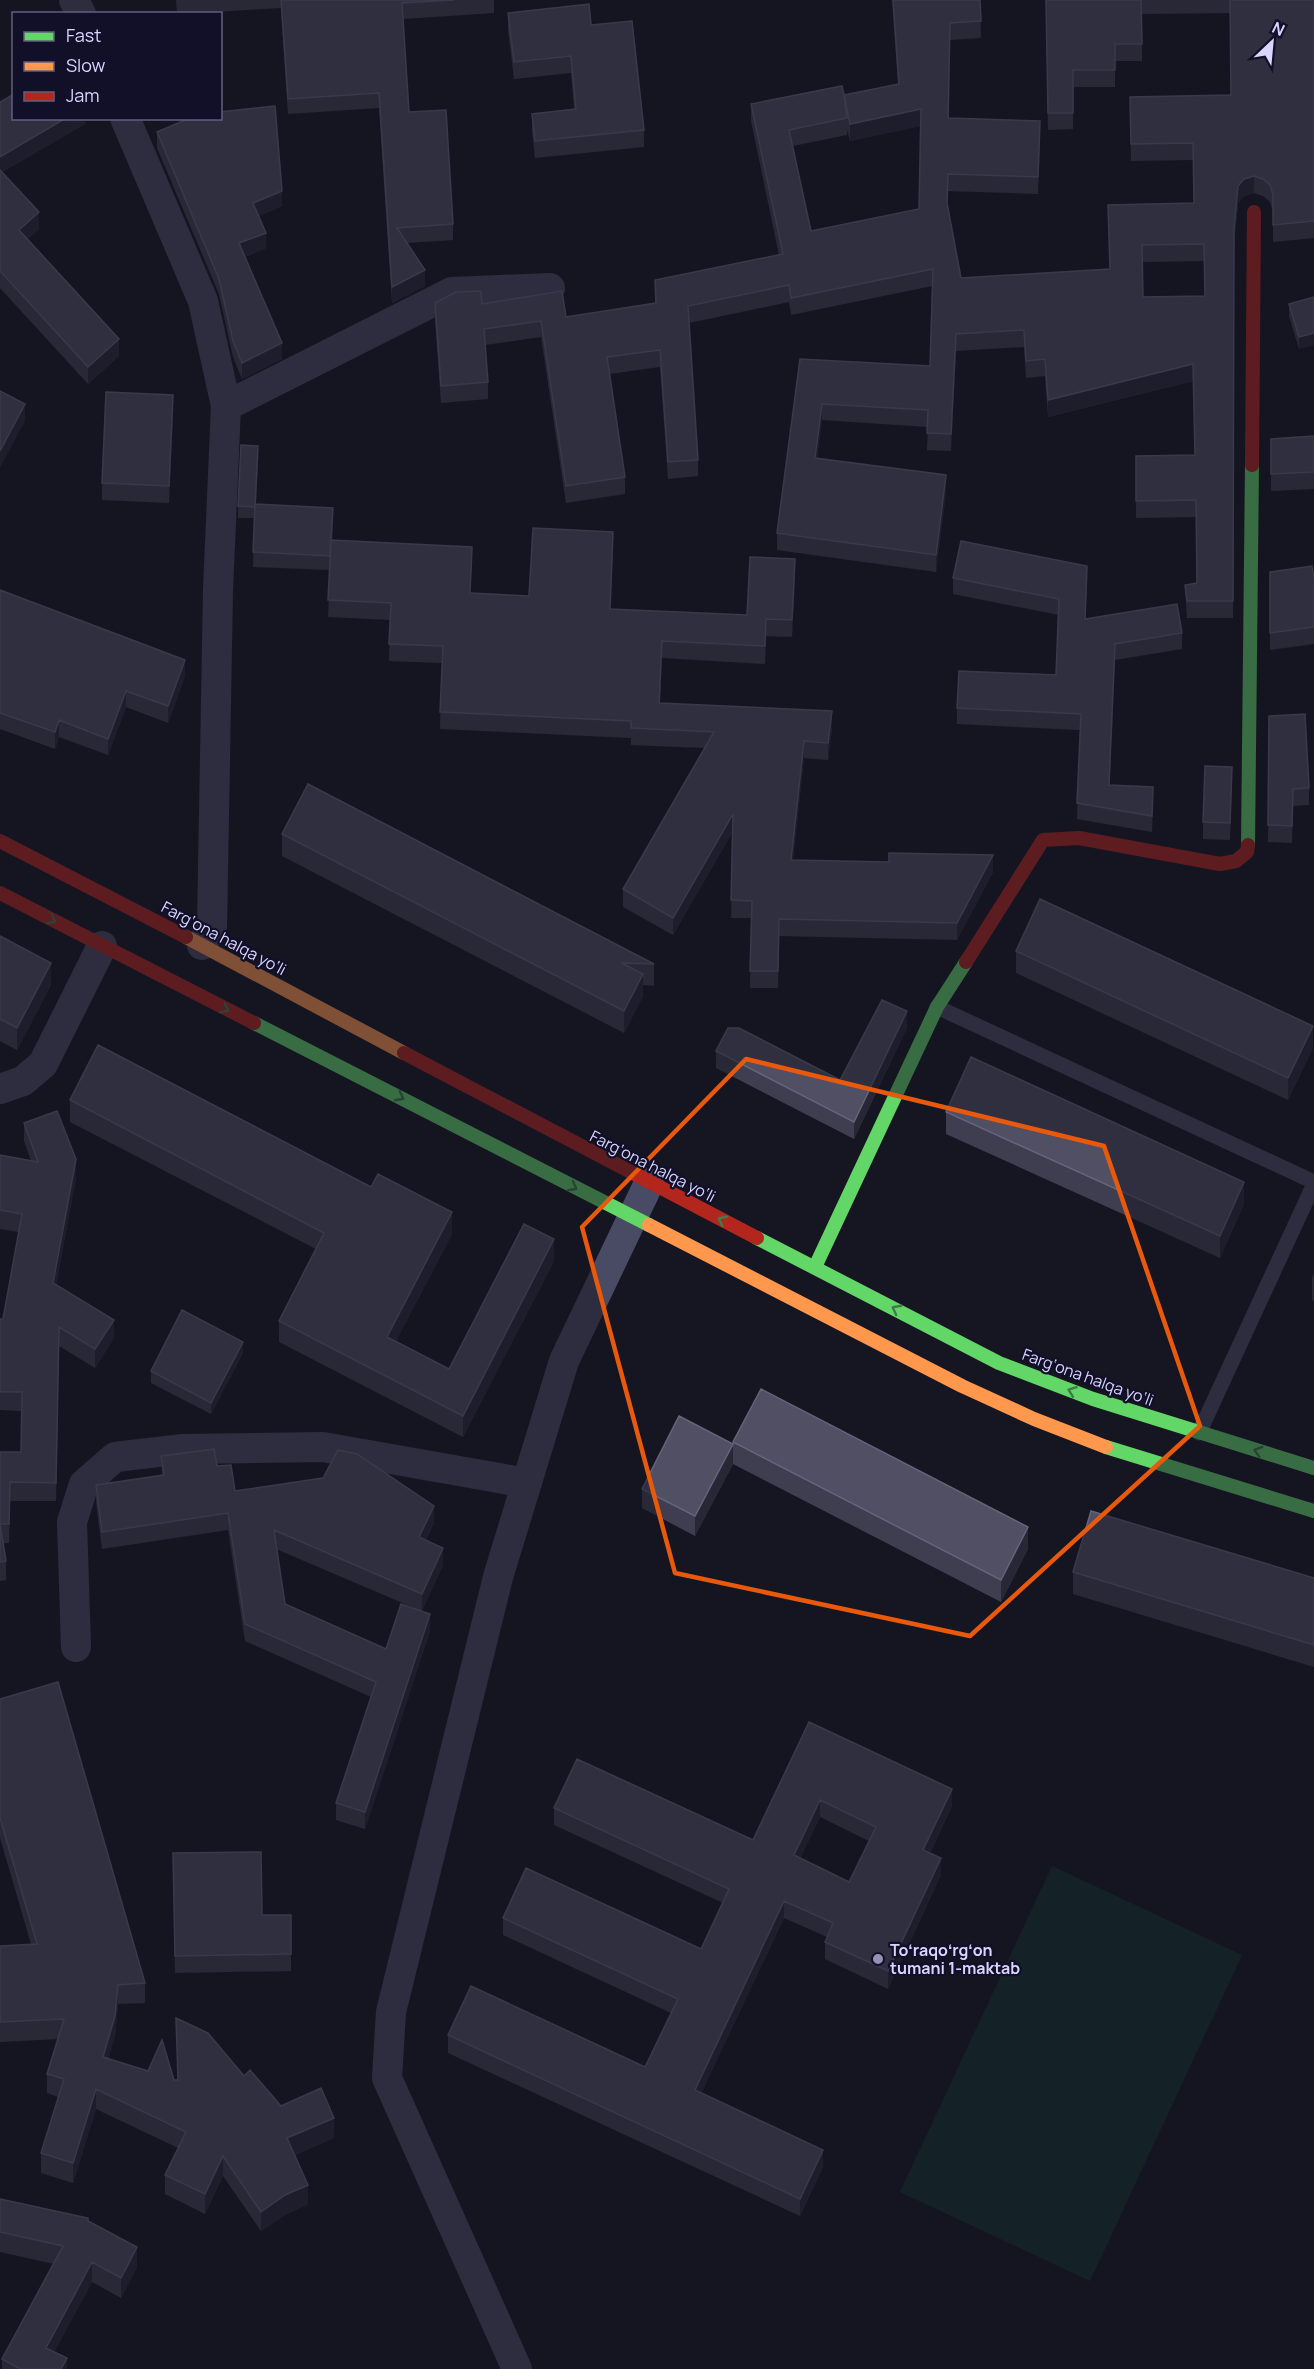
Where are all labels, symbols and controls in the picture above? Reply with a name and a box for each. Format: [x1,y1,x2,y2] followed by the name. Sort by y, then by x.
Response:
[12,12,222,120] legend
[1242,12,1302,72] north arrow
[1269,16,1289,41] text: N
[66,23,101,47] text: Fast
[66,53,106,77] text: Slow
[66,83,100,107] text: Jam
[158,896,290,980] street label: Farg‘ona halqa yo‘li
[46,913,56,924] one-way arrow
[219,1002,230,1014] one-way arrow
[393,1089,404,1101] one-way arrow
[586,1125,720,1207] street label: Farg‘ona halqa yo‘li
[566,1180,577,1191] one-way arrow
[718,1216,729,1227] one-way arrow
[892,1305,902,1316] one-way arrow
[1019,1343,1157,1411] street label: Farg‘ona halqa yo‘li
[1068,1386,1079,1398] one-way arrow
[1253,1446,1264,1458] one-way arrow
[890,1939,1020,1979] place label: Toʻraqoʻrgʻon tumani 1-maktab
[871,1952,885,1966] marker: Toʻraqoʻrgʻon tumani 1-maktab

